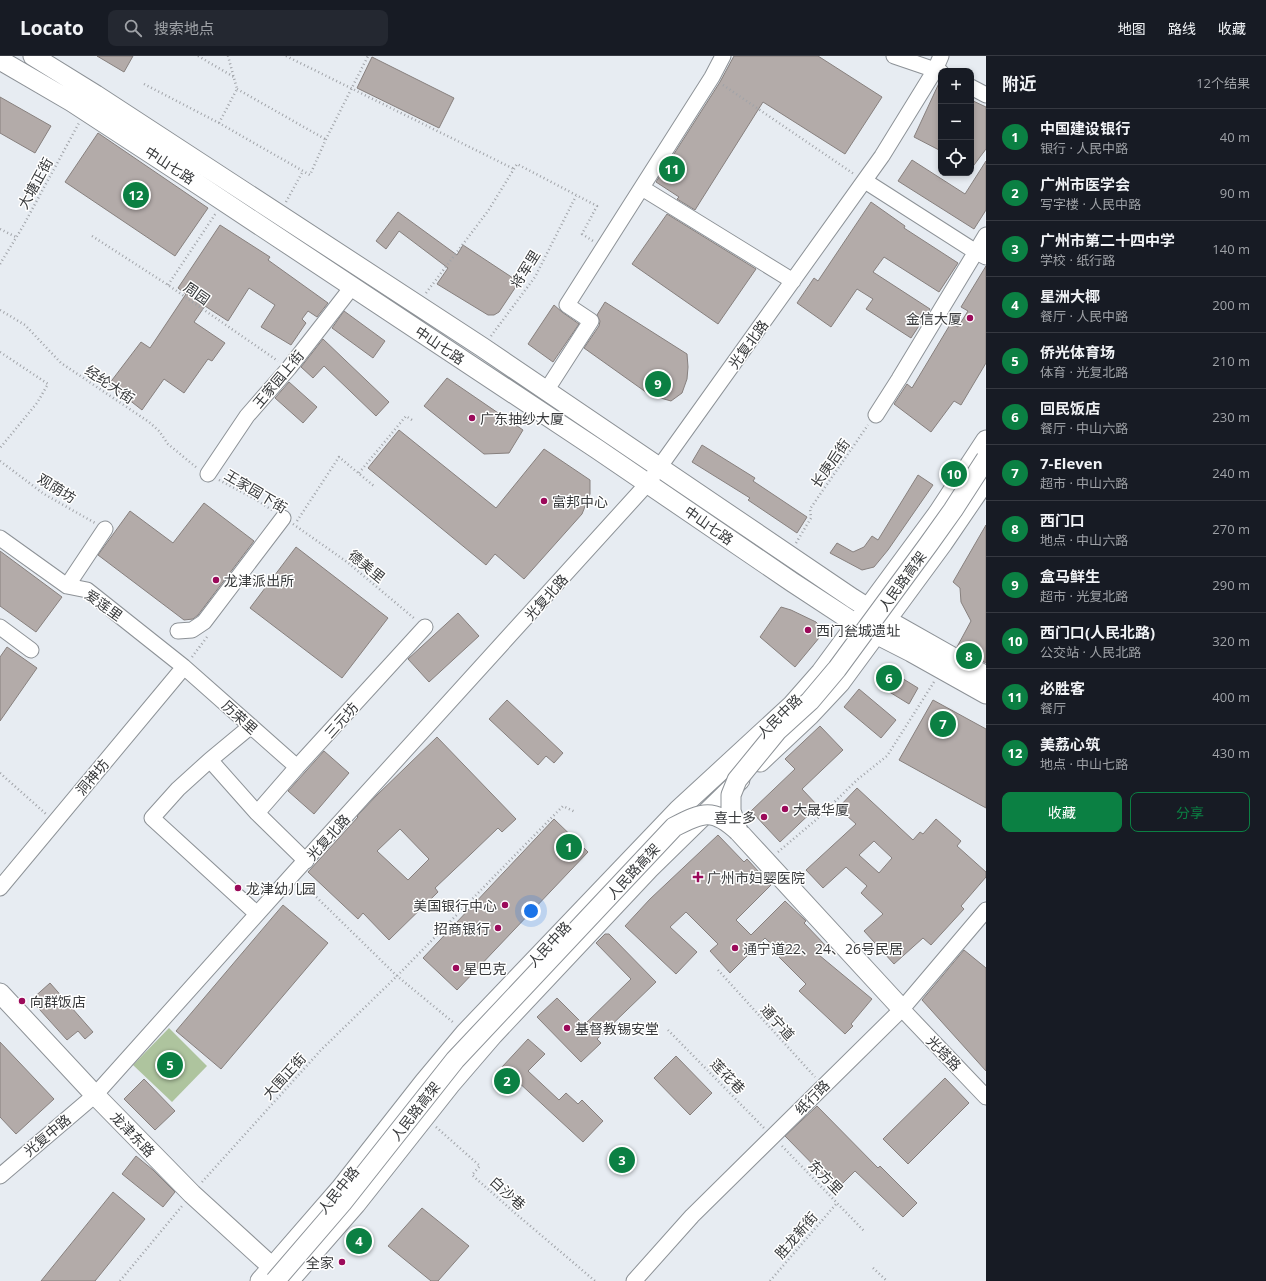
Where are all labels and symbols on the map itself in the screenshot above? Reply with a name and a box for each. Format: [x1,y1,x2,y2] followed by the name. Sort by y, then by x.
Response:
[141,142,199,188] street label: 中山七路
[13,154,57,212] street label: 大塘正街
[659,154,685,184] pin: 11
[123,180,149,210] pin: 12
[506,246,544,292] street label: 将军里
[180,277,214,309] street label: 周园
[906,309,962,328] place label: 金信大厦
[965,313,975,323] marker: 金信大厦
[724,316,772,372] street label: 光复北路
[411,321,469,369] street label: 中山七路
[248,346,308,412] street label: 王家园上街
[81,360,139,408] street label: 经纶大街
[645,369,671,399] pin: 9
[480,409,564,428] place label: 广东抽纱大厦
[467,413,477,423] marker: 广东抽纱大厦
[806,435,854,491] street label: 长庚后街
[941,459,967,489] pin: 10
[221,465,291,517] street label: 王家园下街
[34,469,80,507] street label: 观荫坊
[552,492,608,511] place label: 富邦中心
[539,496,549,506] marker: 富邦中心
[681,501,737,549] street label: 中山七路
[345,545,389,587] street label: 德美里
[874,547,930,615] street label: 人民路高架
[520,570,572,624] street label: 光复北路
[224,571,294,590] place label: 龙津派出所
[211,575,221,585] marker: 龙津派出所
[81,585,127,625] street label: 爱莲里
[816,621,900,640] place label: 西门瓮城遗址
[803,625,813,635] marker: 西门瓮城遗址
[956,641,982,671] pin: 8
[876,663,902,693] pin: 6
[752,690,806,742] street label: 人民中路
[218,696,262,738] street label: 历荣里
[320,698,362,742] street label: 三元坊
[930,709,956,739] pin: 7
[71,755,113,799] street label: 洞神坊
[793,800,849,819] place label: 大晟华厦
[780,804,790,814] marker: 大晟华厦
[714,808,756,827] place label: 喜士多
[302,810,354,864] street label: 光复北路
[759,812,769,822] marker: 喜士多
[556,832,582,862] pin: 1
[602,839,664,903] street label: 人民路高架
[707,868,805,887] place label: 广州市妇婴医院
[692,871,704,883] marker: 广州市妇婴医院
[246,879,316,898] place label: 龙津幼儿园
[233,883,243,893] marker: 龙津幼儿园
[413,896,497,915] place label: 美国银行中心
[500,900,510,910] marker: 美国银行中心
[521,901,541,921] your location
[523,917,575,971] street label: 人民中路
[434,919,490,938] place label: 招商银行
[493,923,503,933] marker: 招商银行
[743,939,903,958] place label: 通宁道22、24、26号民居
[730,943,740,953] marker: 通宁道22、24、26号民居
[464,959,506,978] place label: 星巴克
[451,963,461,973] marker: 星巴克
[30,992,86,1011] place label: 向群饭店
[17,996,27,1006] marker: 向群饭店
[757,1000,799,1044] street label: 通宁道
[575,1019,659,1038] place label: 基督教锡安堂
[562,1023,572,1033] marker: 基督教锡安堂
[923,1031,965,1075] street label: 光塔路
[258,1049,310,1103] street label: 大围正街
[157,1050,183,1080] pin: 5
[707,1054,749,1098] street label: 莲花巷
[494,1066,520,1096] pin: 2
[790,1075,834,1119] street label: 纸行路
[386,1078,444,1144] street label: 人民路高架
[107,1107,159,1161] street label: 龙津东路
[19,1110,75,1160] street label: 光复中路
[609,1145,635,1175] pin: 3
[804,1155,848,1199] street label: 东方里
[313,1162,363,1218] street label: 人民中路
[486,1172,530,1214] street label: 白沙巷
[770,1208,822,1262] street label: 胜龙新街
[346,1226,372,1256] pin: 4
[306,1253,334,1272] place label: 全家
[337,1257,347,1267] marker: 全家

